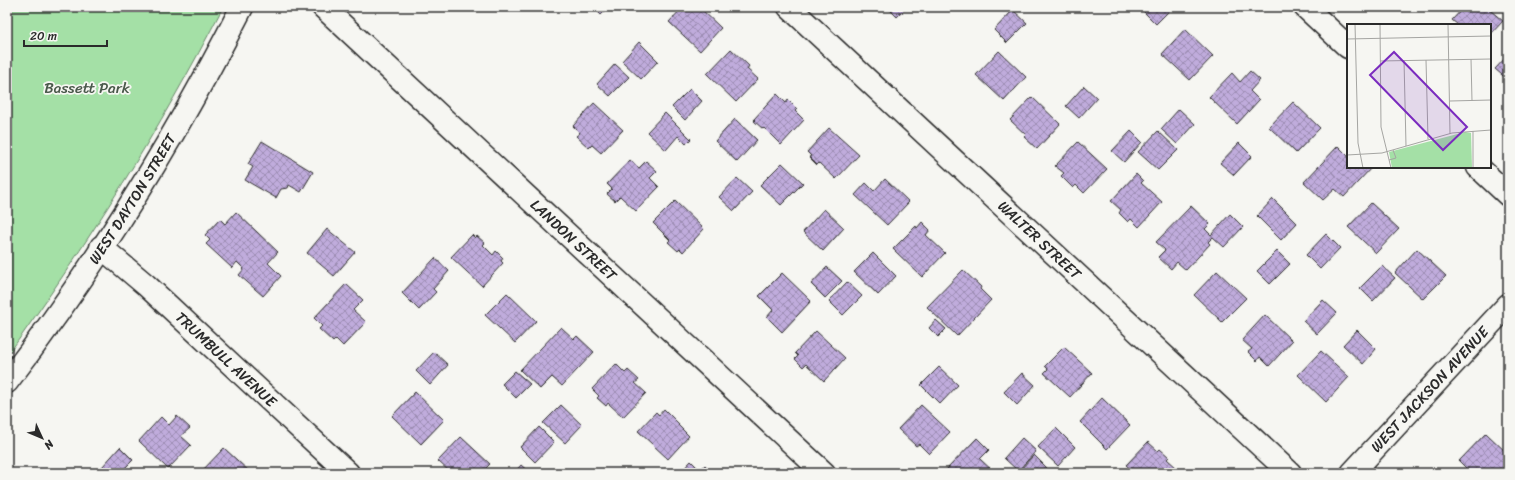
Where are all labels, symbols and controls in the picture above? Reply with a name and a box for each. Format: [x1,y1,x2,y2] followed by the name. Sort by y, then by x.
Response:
[24,22,107,48] scale bar
[1347,24,1491,168] inset map
[30,25,57,47] text: 20 m
[44,75,131,101] park label: Bassett Park
[82,128,184,270] street label: WEST DAYTON STREET
[524,193,624,288] street label: LANDON STREET
[992,194,1088,286] street label: WALTER STREET
[169,305,284,415] street label: TRUMBULL AVENUE
[1364,319,1496,459] street label: WEST JACKSON AVENUE
[22,418,62,458] north arrow
[39,435,59,454] text: N

